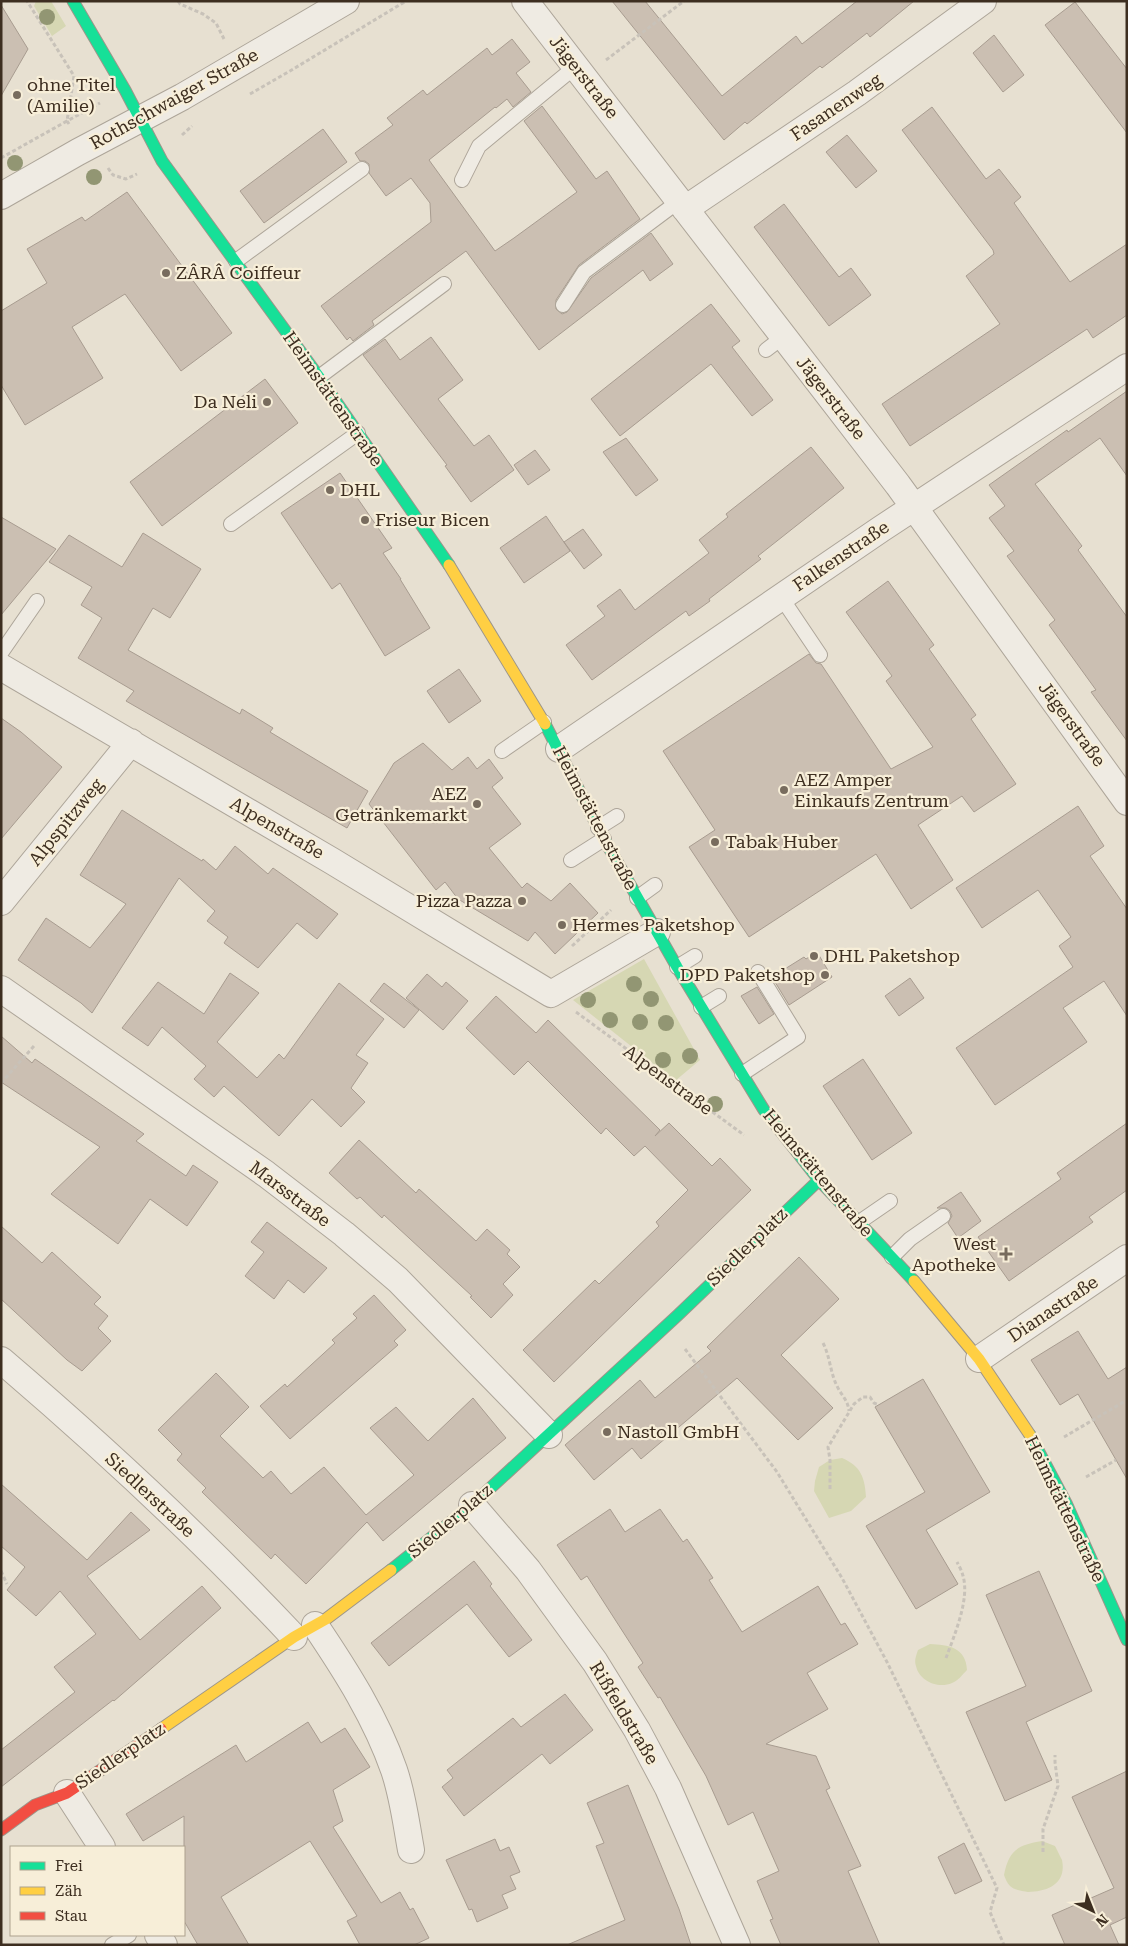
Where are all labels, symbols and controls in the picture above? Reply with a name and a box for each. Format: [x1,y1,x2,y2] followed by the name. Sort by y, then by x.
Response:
[545,31,623,123] street label: Jägerstraße
[86,43,262,154] street label: Rothschwaiger Straße
[786,68,886,145] street label: Fasanenweg
[27,74,116,116] place label: ohne Titel (Amilie)
[11,89,23,101] marker: ohne Titel (Amilie)
[176,262,301,283] place label: ZÂRÂ Coiffeur
[160,267,172,279] marker: ZÂRÂ Coiffeur
[279,327,388,470] street label: Heimstättenstraße
[792,352,870,444] street label: Jägerstraße
[194,391,257,412] place label: Da Neli
[261,396,273,408] marker: Da Neli
[340,479,380,500] place label: DHL
[324,484,336,496] marker: DHL
[375,509,490,530] place label: Friseur Bicen
[359,514,371,526] marker: Friseur Bicen
[789,516,893,595] street label: Falkenstraße
[1035,677,1110,770] street label: Jägerstraße
[549,742,642,893] street label: Heimstättenstraße
[794,769,949,811] place label: AEZ Amper Einkaufs Zentrum
[24,773,108,870] street label: Alpspitzweg
[335,783,467,825] place label: AEZ Getränkemarkt
[778,784,790,796] marker: AEZ Amper Einkaufs Zentrum
[227,792,328,863] street label: Alpenstraße
[471,798,483,810] marker: AEZ Getränkemarkt
[725,831,838,852] place label: Tabak Huber
[709,836,721,848] marker: Tabak Huber
[416,890,512,911] place label: Pizza Pazza
[516,895,528,907] marker: Pizza Pazza
[572,914,735,935] place label: Hermes Paketshop
[556,919,568,931] marker: Hermes Paketshop
[824,945,960,966] place label: DHL Paketshop
[808,950,820,962] marker: DHL Paketshop
[680,964,815,985] place label: DPD Paketshop
[819,969,831,981] marker: DPD Paketshop
[620,1040,717,1119] street label: Alpenstraße
[759,1105,878,1241] street label: Heimstättenstraße
[246,1156,335,1231] street label: Marsstraße
[702,1203,792,1290] street label: Siedlerplatz
[912,1233,996,1275] place label: West Apotheke
[1000,1248,1012,1260] marker: West Apotheke
[1004,1271,1102,1346] street label: Dianastraße
[617,1421,740,1442] place label: Nastoll GmbH
[601,1426,613,1438] marker: Nastoll GmbH
[1021,1432,1110,1585] street label: Heimstättenstraße
[101,1448,200,1541] street label: Siedlerstraße
[403,1479,497,1562] street label: Siedlerplatz
[585,1658,663,1768] street label: Rißfeldstraße
[71,1718,169,1793] street label: Siedlerplatz
[10,1846,185,1936] legend
[55,1857,83,1875] text: Frei
[55,1882,83,1900] text: Zäh
[1068,1886,1118,1936] north arrow
[55,1907,88,1925] text: Stau
[1092,1911,1111,1930] text: N

